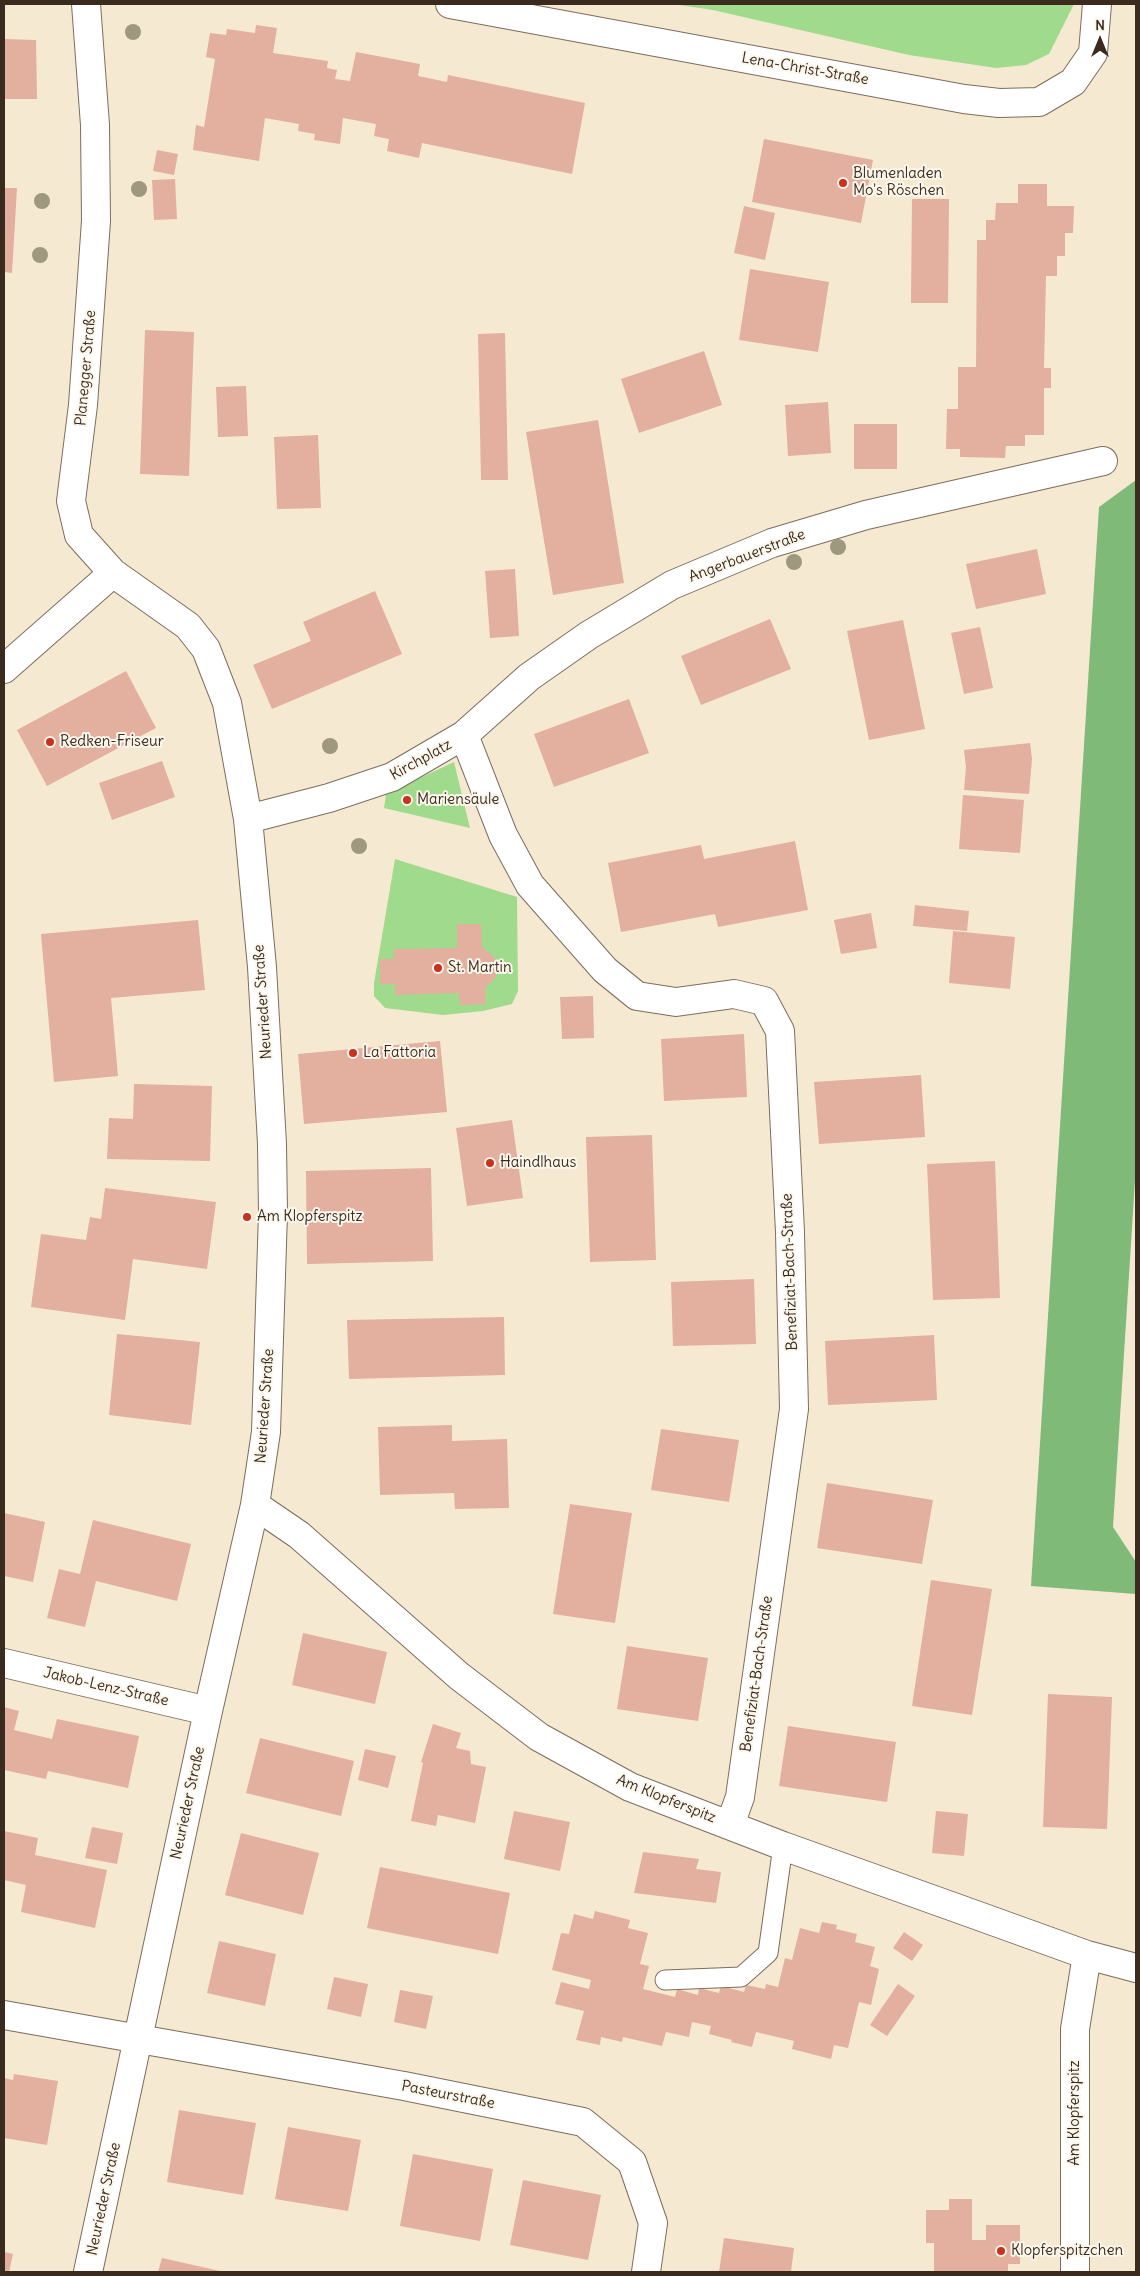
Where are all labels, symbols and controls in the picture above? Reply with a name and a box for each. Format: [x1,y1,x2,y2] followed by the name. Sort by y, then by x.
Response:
[1075,15,1125,65] north arrow
[1095,16,1105,34] text: N
[740,49,870,89] street label: Lena-Christ-Straße
[853,165,944,200] place label: Blumenladen Mo's Röschen
[837,177,849,189] marker: Blumenladen Mo's Röschen
[72,309,100,427] street label: Planegger Straße
[686,526,808,586] street label: Angerbauerstraße
[60,733,164,751] place label: Redken-Friseur
[44,736,56,748] marker: Redken-Friseur
[387,736,455,784] street label: Kirchplatz
[417,791,499,809] place label: Mariensäule
[401,794,413,806] marker: Mariensäule
[250,944,276,1060] street label: Neurieder Straße
[448,959,512,977] place label: St. Martin
[432,962,444,974] marker: St. Martin
[363,1044,436,1062] place label: La Fattoria
[347,1047,359,1059] marker: La Fattoria
[500,1154,576,1172] place label: Haindlhaus
[484,1157,496,1169] marker: Haindlhaus
[778,1193,802,1351] street label: Benefiziat-Bach-Straße
[257,1208,363,1226] place label: Am Klopferspitz
[241,1211,253,1223] marker: Am Klopferspitz
[252,1348,278,1464] street label: Neurieder Straße
[737,1595,777,1753] street label: Benefiziat-Bach-Straße
[42,1664,170,1710] street label: Jakob-Lenz-Straße
[167,1745,209,1861] street label: Neurieder Straße
[614,1771,718,1827] street label: Am Klopferspitz
[1066,2060,1084,2166] street label: Am Klopferspitz
[400,2077,496,2113] street label: Pasteurstraße
[83,2141,125,2257] street label: Neurieder Straße
[1011,2242,1123,2260] place label: Klopferspitzchen
[995,2245,1007,2257] marker: Klopferspitzchen

